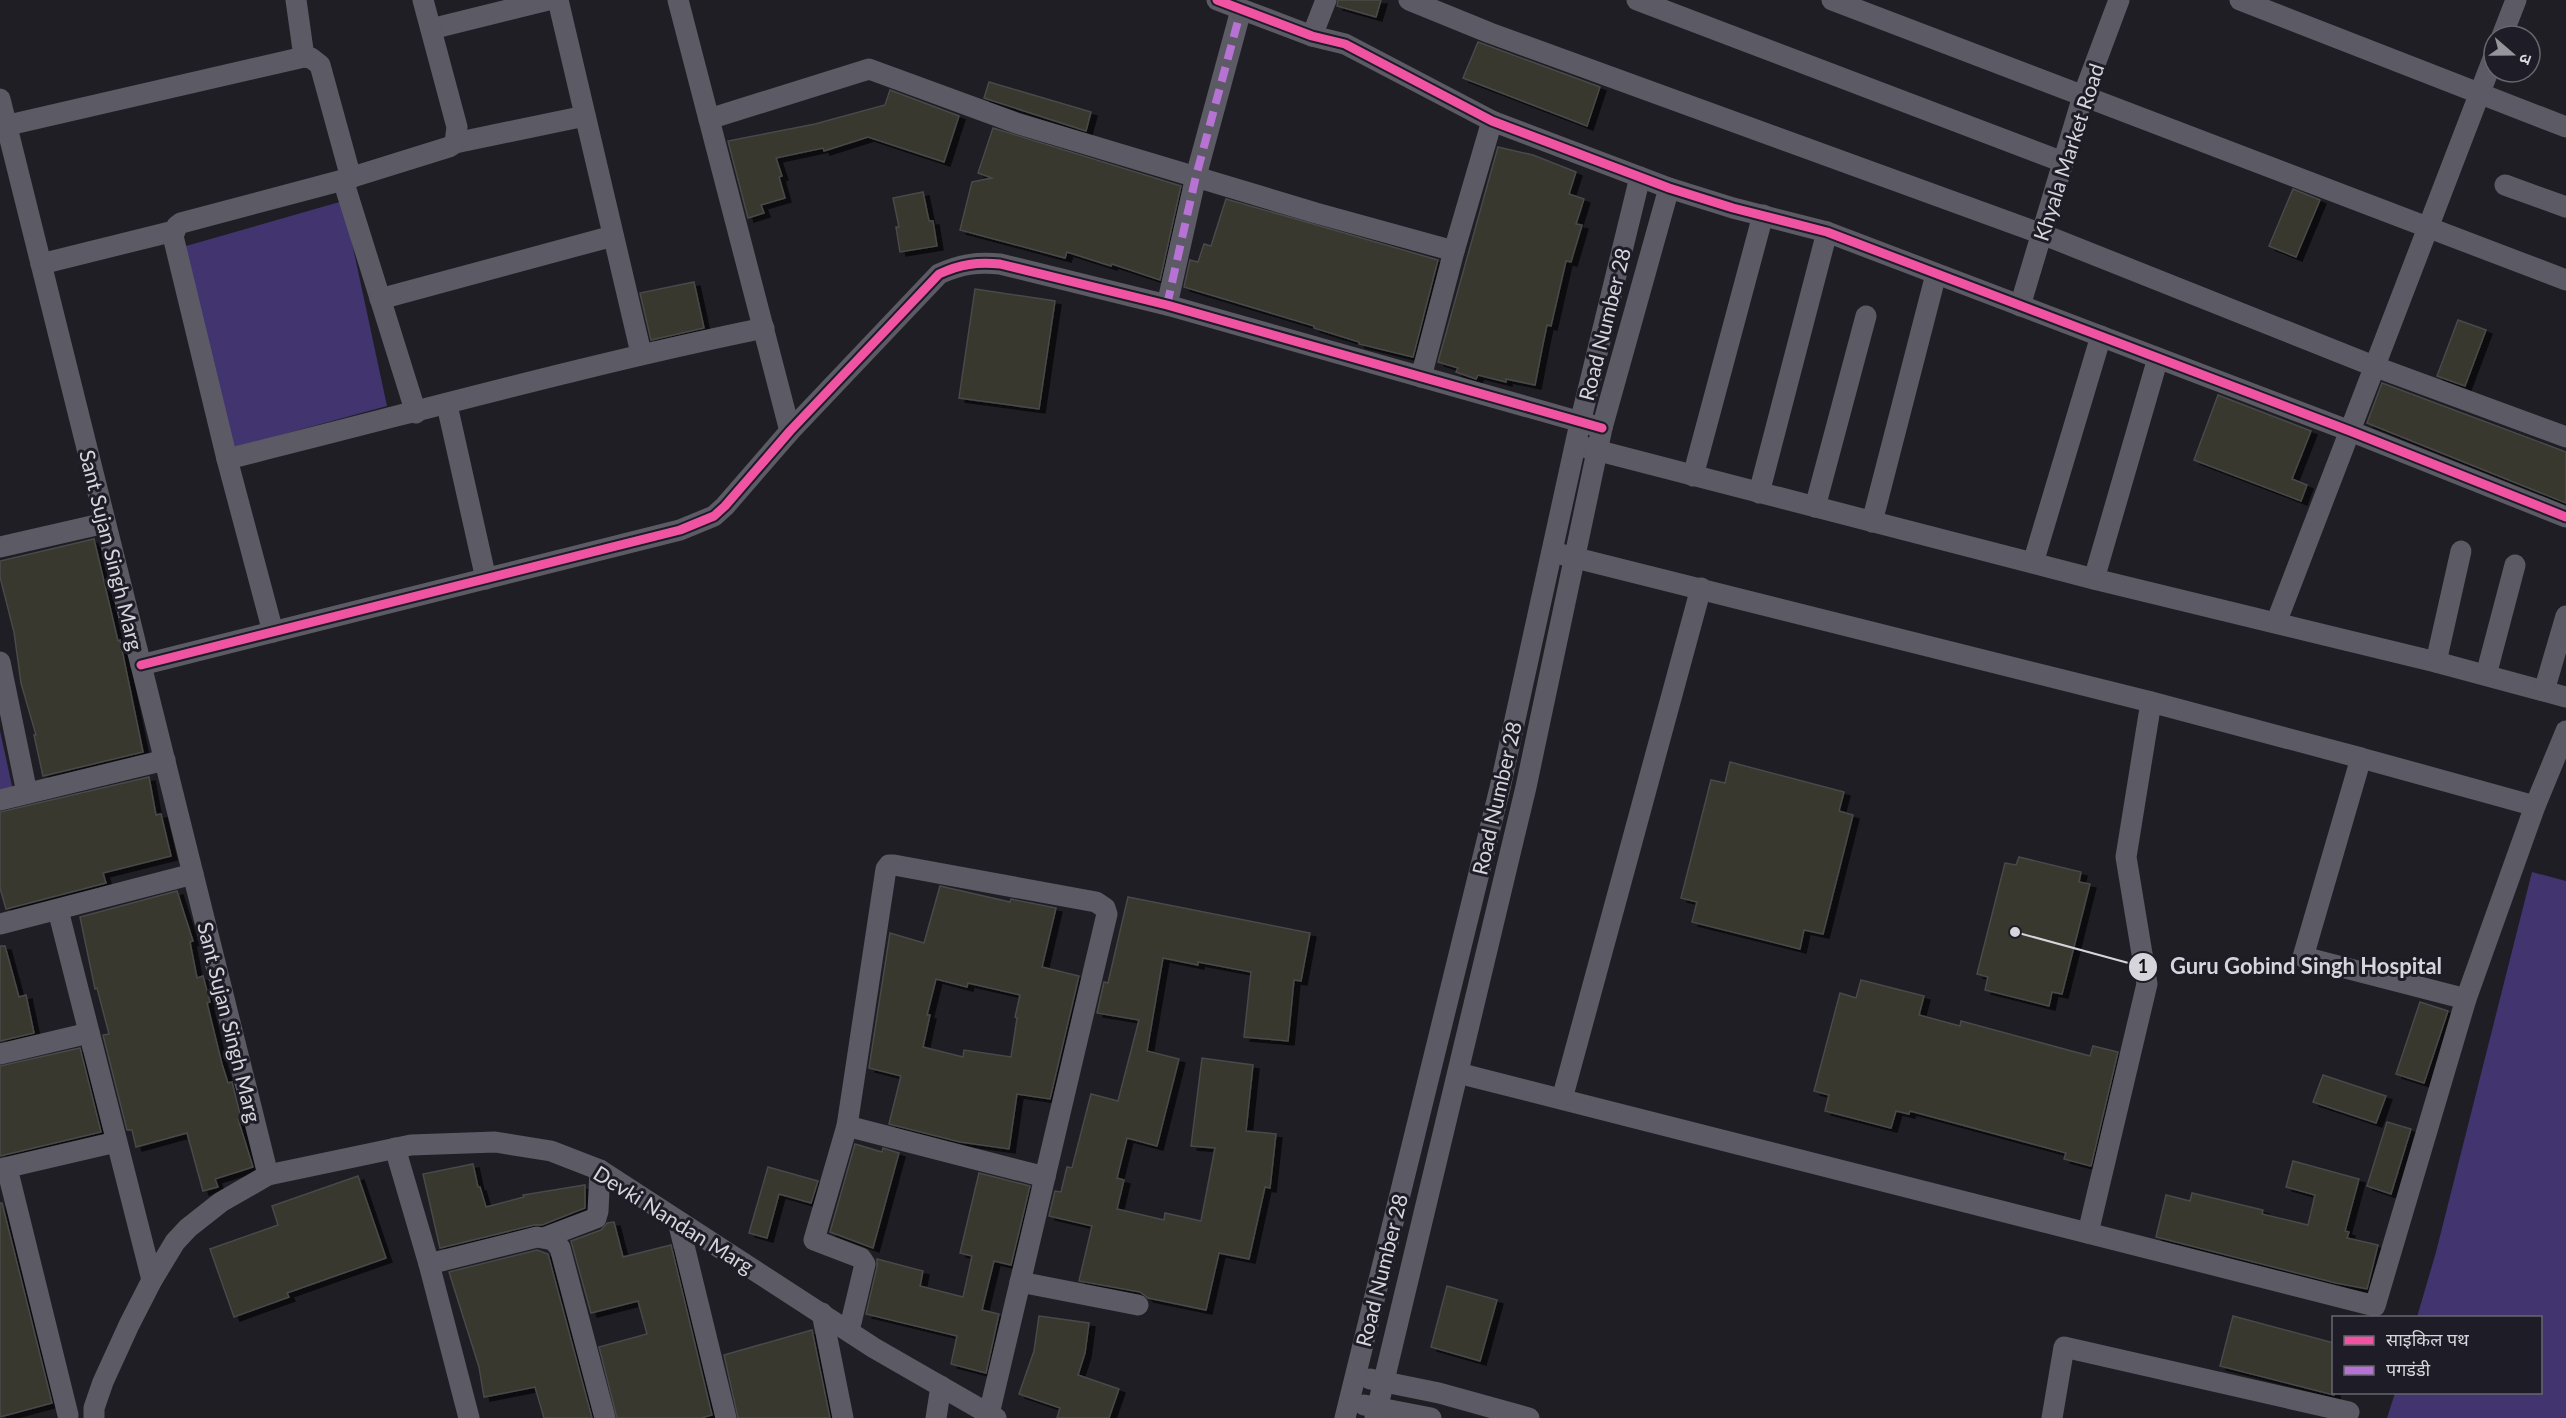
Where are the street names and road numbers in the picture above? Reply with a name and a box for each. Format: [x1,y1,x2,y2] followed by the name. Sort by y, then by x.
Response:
[2028,60,2108,244] street label: Khyala Market Road
[1573,245,1635,403] street label: Road Number 28
[75,447,149,653] street label: Sant Sujan Singh Marg
[1466,719,1526,877] street label: Road Number 28
[193,919,267,1125] street label: Sant Sujan Singh Marg
[589,1160,759,1278] street label: Devki Nandan Marg
[1350,1191,1412,1349] street label: Road Number 28

